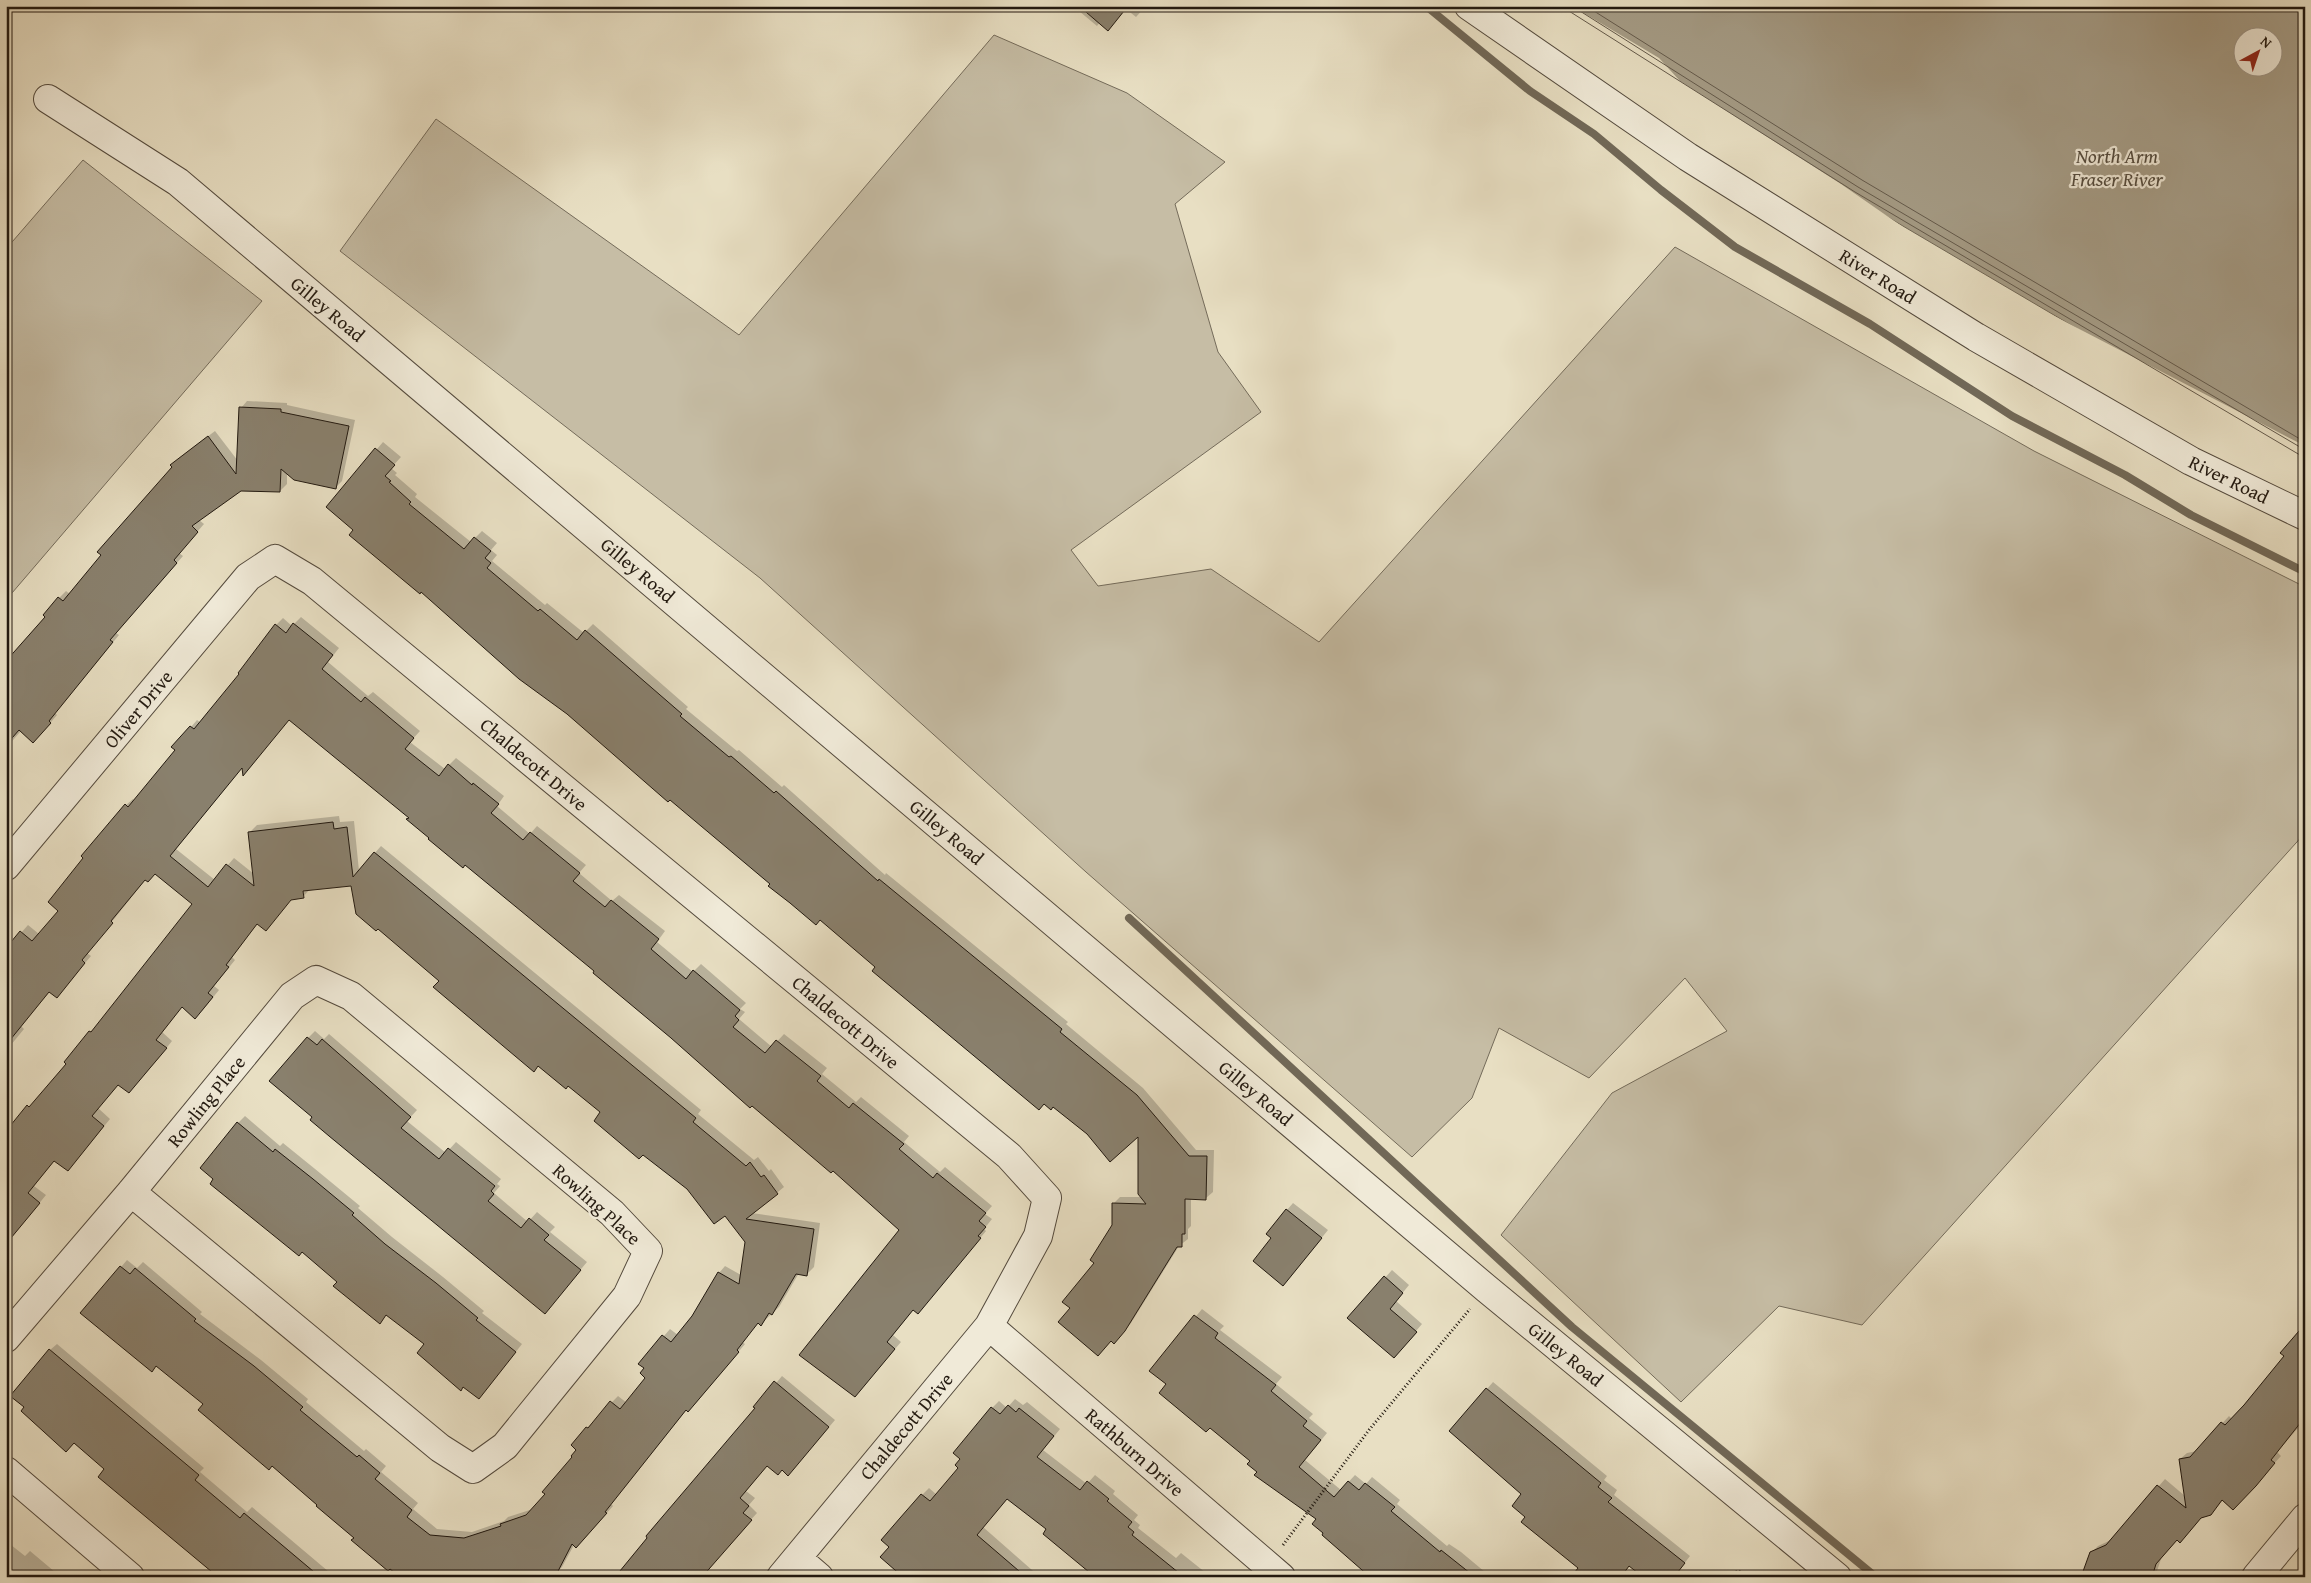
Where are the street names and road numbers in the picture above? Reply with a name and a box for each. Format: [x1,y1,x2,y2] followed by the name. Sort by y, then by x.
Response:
[1834,241,1923,311] street label: River Road
[285,270,372,349] street label: Gilley Road
[2184,448,2275,511] street label: River Road
[595,531,682,610] street label: Gilley Road
[97,664,179,754] street label: Oliver Drive
[474,711,594,817] street label: Chaldecott Drive
[904,793,991,872] street label: Gilley Road
[786,969,906,1075] street label: Chaldecott Drive
[160,1049,252,1153] street label: Rowling Place
[1213,1054,1300,1133] street label: Gilley Road
[547,1157,648,1251] street label: Rowling Place
[1522,1315,1610,1394] street label: Gilley Road
[853,1366,959,1486] street label: Chaldecott Drive
[1080,1401,1191,1503] street label: Rathburn Drive

